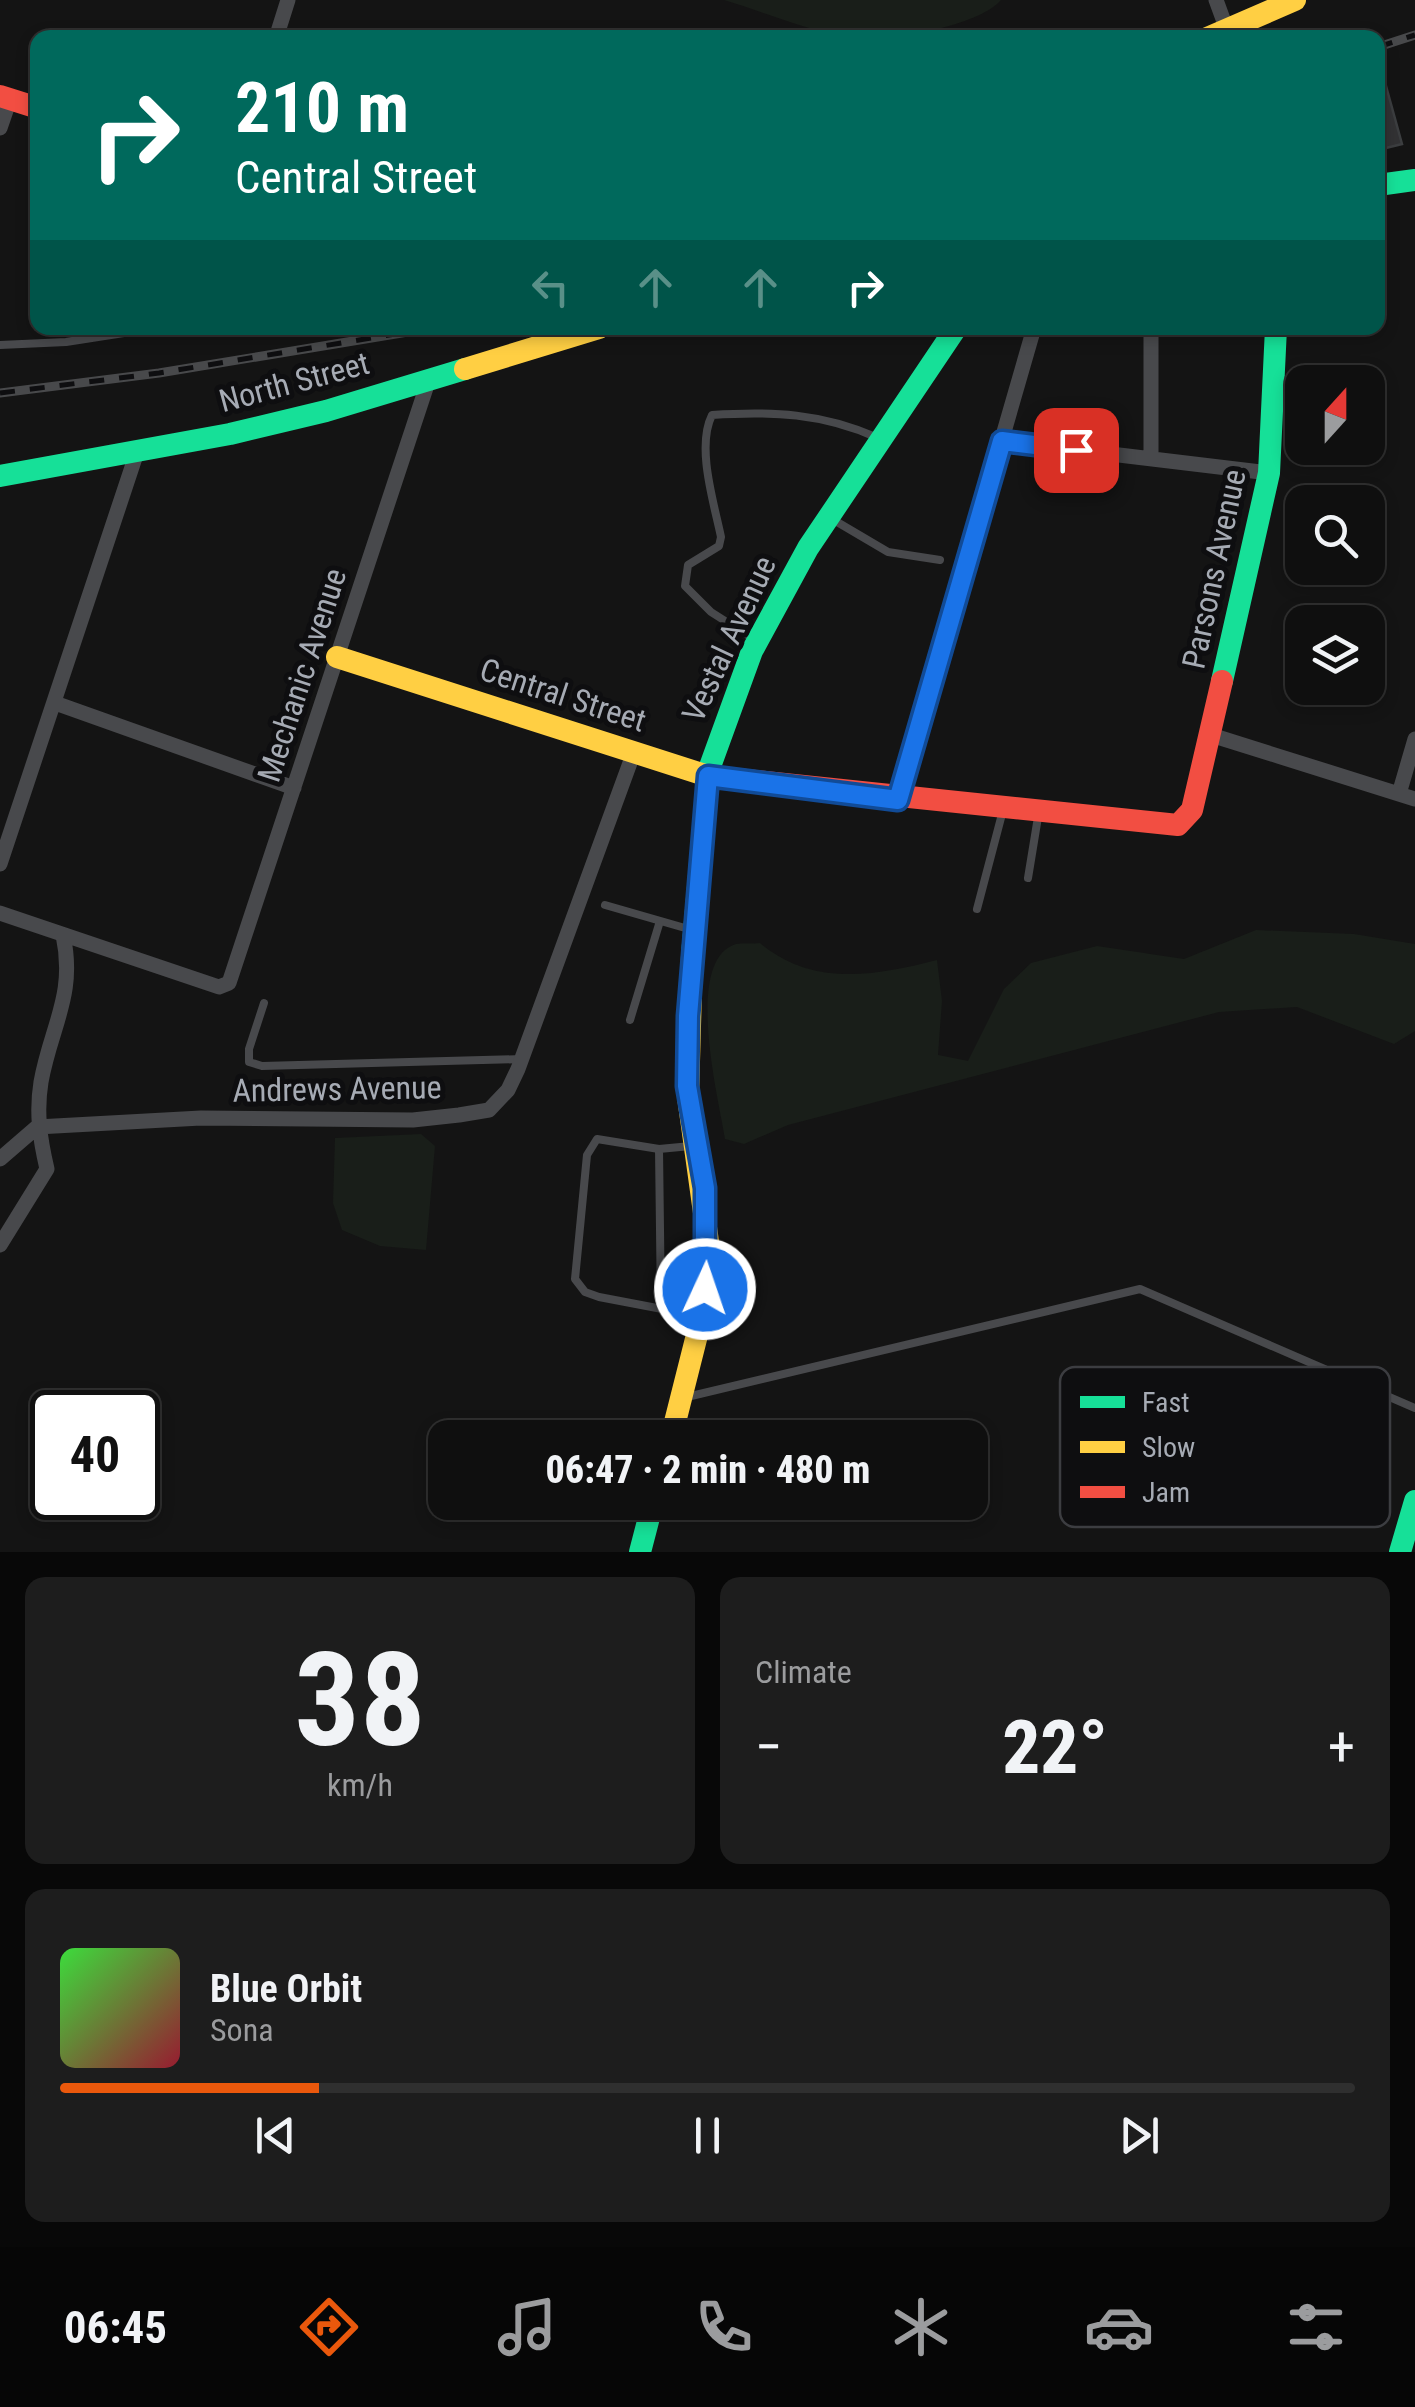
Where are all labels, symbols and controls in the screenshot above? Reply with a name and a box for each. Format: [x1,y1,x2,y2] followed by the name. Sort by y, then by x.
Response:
[235,67,409,149] text: 210 m
[70,70,200,200] icon: right
[235,151,477,204] text: Central Street
[523,260,578,315] icon: left
[628,260,683,315] icon: ahead
[733,260,788,315] icon: ahead
[838,260,893,315] icon: right
[215,344,373,420] street label: North Street
[1285,365,1385,465] north arrow
[1285,365,1385,705] map controls
[1034,408,1119,493] pin
[1049,423,1104,478] icon: arrive
[1174,466,1254,672] street label: Parsons Avenue
[1285,485,1385,585] button: search
[674,550,784,728] street label: Vestal Avenue
[250,564,354,786] street label: Mechanic Avenue
[1285,605,1385,705] button: layers
[475,650,651,740] street label: Central Street
[232,1068,442,1110] street label: Andrews Avenue
[653,1237,757,1341] position arrow
[1060,1367,1390,1527] legend
[1142,1386,1189,1419] text: Fast
[30,1390,160,1520] speed limit sign: 40
[1142,1431,1195,1464] text: Slow
[546,1448,870,1492] text: 06:47 · 2 min · 480 m
[1142,1476,1190,1509] text: Jam
[294,1624,426,1777] text: 38
[755,1653,852,1691] text: Climate
[1002,1703,1108,1791] text: 22°
[755,1715,783,1779] text: −
[1328,1715,1355,1779] text: +
[327,1766,393,1804] text: km/h
[210,1967,362,2011] text: Blue Orbit
[210,2011,273,2049] text: Sona
[248,2108,303,2163] icon: previous
[680,2108,735,2163] icon: pause
[1112,2108,1167,2163] icon: next
[294,2292,364,2362] icon: directions
[492,2292,562,2362] icon: music
[689,2292,759,2362] icon: phone
[886,2292,956,2362] icon: climate
[1084,2292,1154,2362] icon: car
[1281,2292,1351,2362] icon: filters
[64,2301,167,2354] text: 06:45

